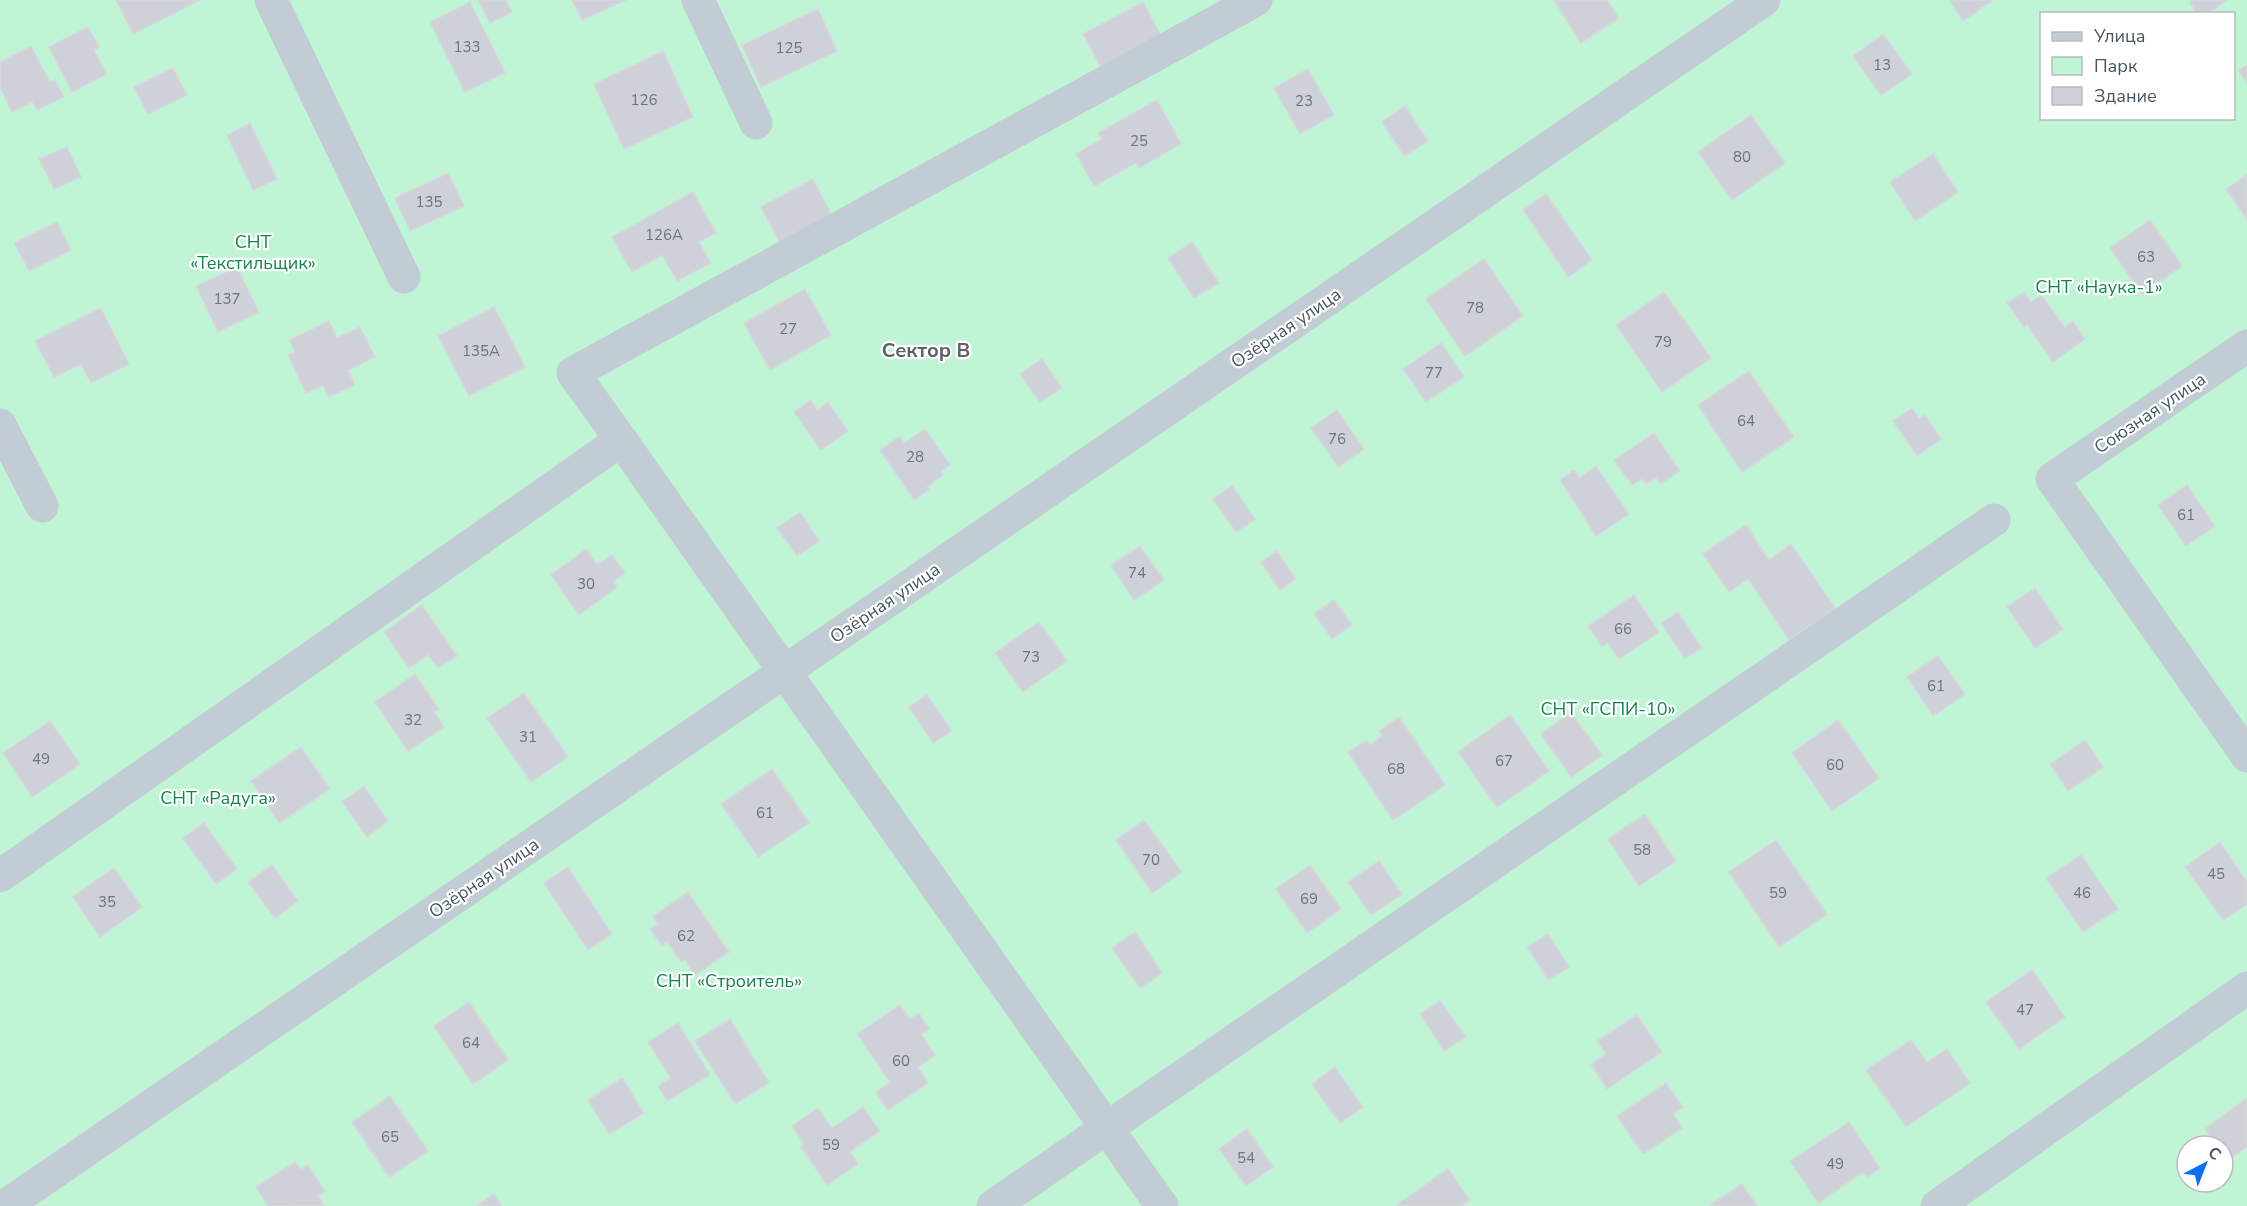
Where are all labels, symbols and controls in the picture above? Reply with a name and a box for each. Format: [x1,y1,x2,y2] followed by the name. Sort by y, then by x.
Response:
[2040,12,2235,120] legend
[2093,24,2145,48] text: Улица
[453,37,481,57] house number: 133
[775,38,803,58] house number: 125
[2094,54,2138,78] text: Парк
[1873,55,1891,75] house number: 13
[2094,84,2157,108] text: Здание
[630,90,658,110] house number: 126
[1295,91,1313,111] house number: 23
[1130,131,1148,151] house number: 25
[1733,147,1751,167] house number: 80
[415,192,443,212] house number: 135
[645,225,683,245] house number: 126А
[190,230,316,275] park label: СНТ «Текстильщик»
[2137,247,2155,267] house number: 63
[2035,275,2163,299] park label: СНТ «Наука-1»
[1226,282,1346,374] street label: Озёрная улица
[213,289,241,309] house number: 137
[1466,298,1484,318] house number: 78
[779,319,797,339] house number: 27
[1654,332,1672,352] house number: 79
[882,337,970,364] district label: Сектор В
[462,341,500,361] house number: 135А
[1425,363,1443,383] house number: 77
[2090,367,2210,459] street label: Союзная улица
[1737,411,1755,431] house number: 64
[1328,429,1346,449] house number: 76
[906,447,924,467] house number: 28
[2177,505,2195,525] house number: 61
[825,557,945,649] street label: Озёрная улица
[1128,563,1146,583] house number: 74
[577,574,595,594] house number: 30
[1614,619,1632,639] house number: 66
[1022,647,1040,667] house number: 73
[1927,676,1945,696] house number: 61
[1541,697,1676,721] park label: СНТ «ГСПИ-10»
[404,710,422,730] house number: 32
[519,727,537,747] house number: 31
[32,749,50,769] house number: 49
[1495,751,1513,771] house number: 67
[1826,755,1844,775] house number: 60
[1387,759,1405,779] house number: 68
[160,786,276,810] park label: СНТ «Радуга»
[756,803,774,823] house number: 61
[424,832,544,924] street label: Озёрная улица
[1633,840,1651,860] house number: 58
[1142,850,1160,870] house number: 70
[2207,864,2225,884] house number: 45
[1769,883,1787,903] house number: 59
[2073,883,2091,903] house number: 46
[1300,889,1318,909] house number: 69
[98,892,116,912] house number: 35
[677,926,695,946] house number: 62
[656,969,802,993] park label: СНТ «Строитель»
[2016,1000,2034,1020] house number: 47
[462,1033,480,1053] house number: 64
[892,1051,910,1071] house number: 60
[381,1127,399,1147] house number: 65
[2175,1134,2235,1194] north arrow
[822,1135,840,1155] house number: 59
[2203,1142,2226,1165] text: С
[1237,1148,1255,1168] house number: 54
[1826,1154,1844,1174] house number: 49

